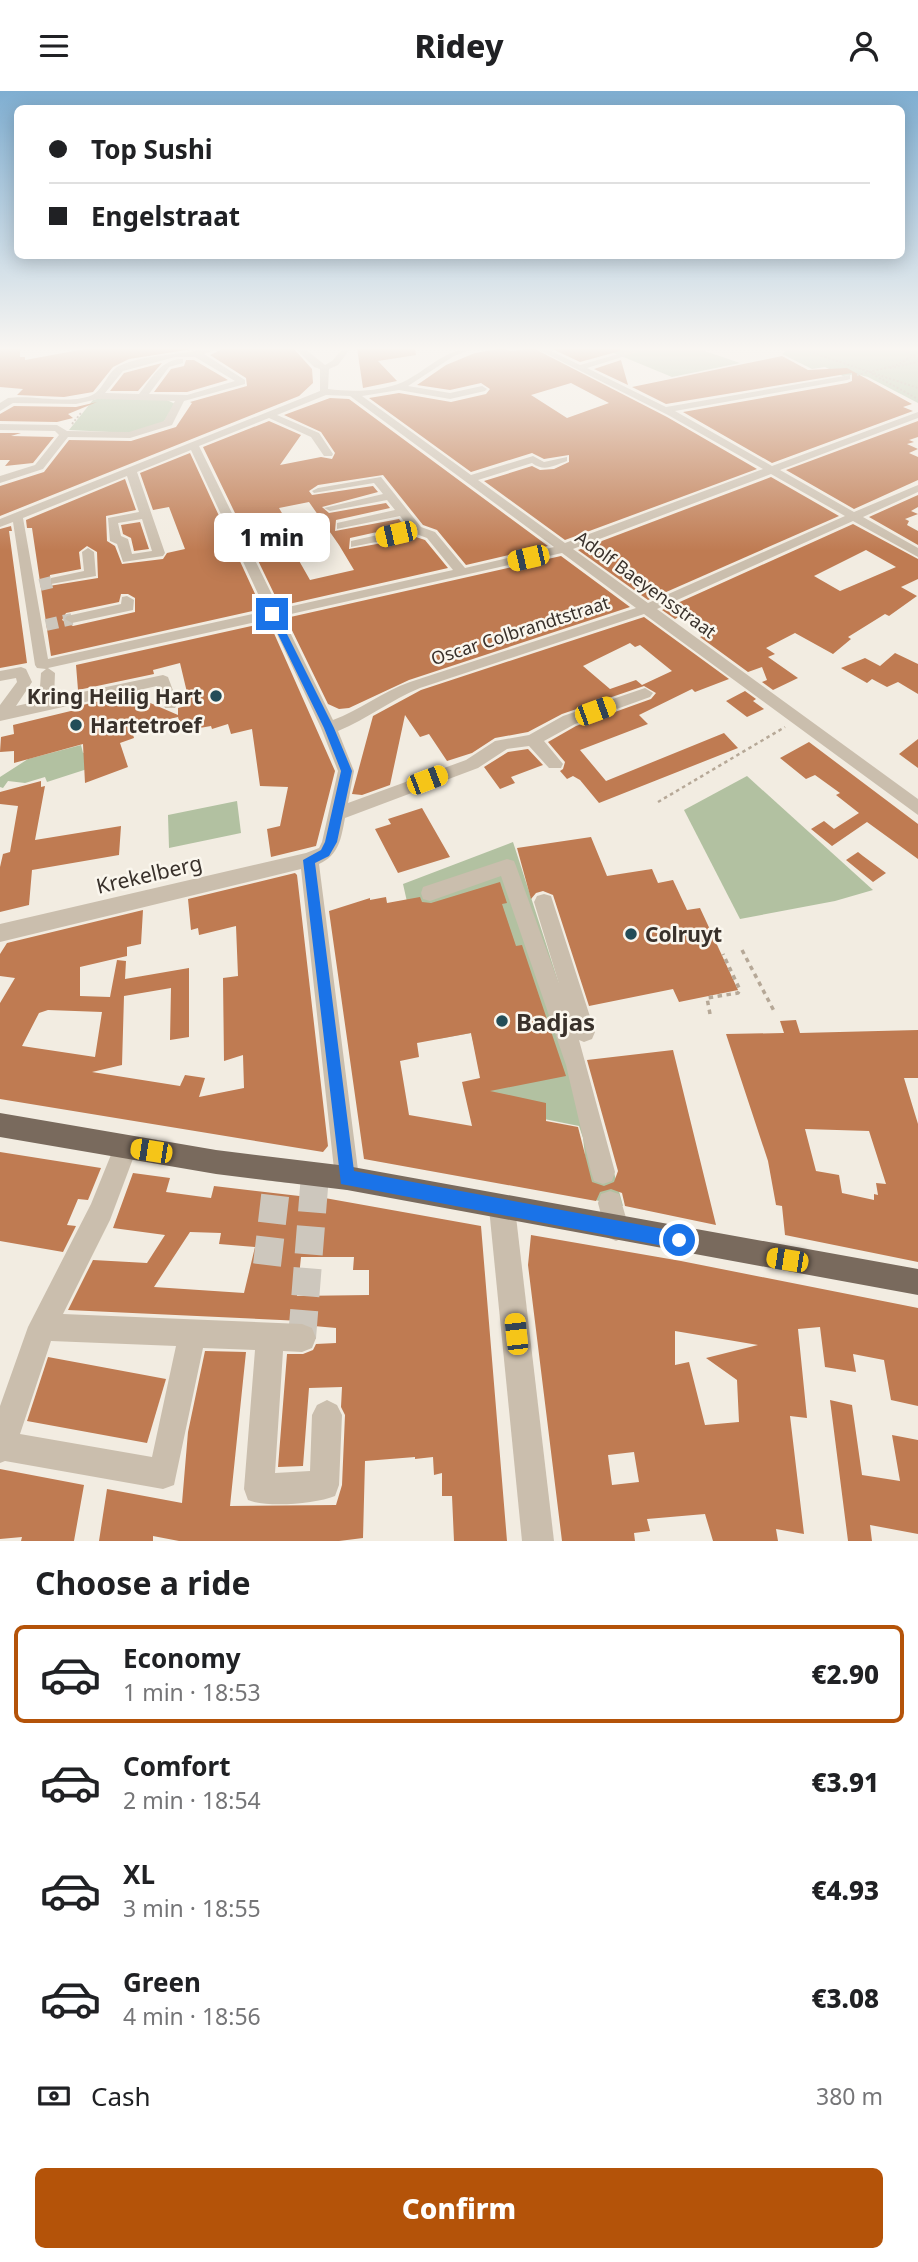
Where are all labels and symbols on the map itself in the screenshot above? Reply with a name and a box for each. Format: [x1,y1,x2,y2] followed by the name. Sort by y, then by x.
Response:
[214,512,330,561] callout: 1 min
[374,519,419,549] car
[571,525,722,644] street label: Adolf Baeyensstraat
[506,543,551,573] car
[428,590,613,670] street label: Oscar Colbrandtstraat
[256,598,288,630] route end
[27,682,202,710] place label: Kring Heilig Hart
[208,688,224,704] marker: Kring Heilig Hart
[572,694,619,728] car
[90,711,203,739] place label: Hartetroef
[68,717,84,733] marker: Hartetroef
[404,763,451,797] car
[93,848,205,900] street label: Krekelberg
[645,920,722,948] place label: Colruyt
[623,926,639,942] marker: Colruyt
[516,1005,595,1038] place label: Badjas
[494,1013,510,1029] marker: Badjas
[129,1137,174,1165] car
[663,1224,695,1256] route start
[765,1246,810,1274] car
[504,1312,529,1356] car

